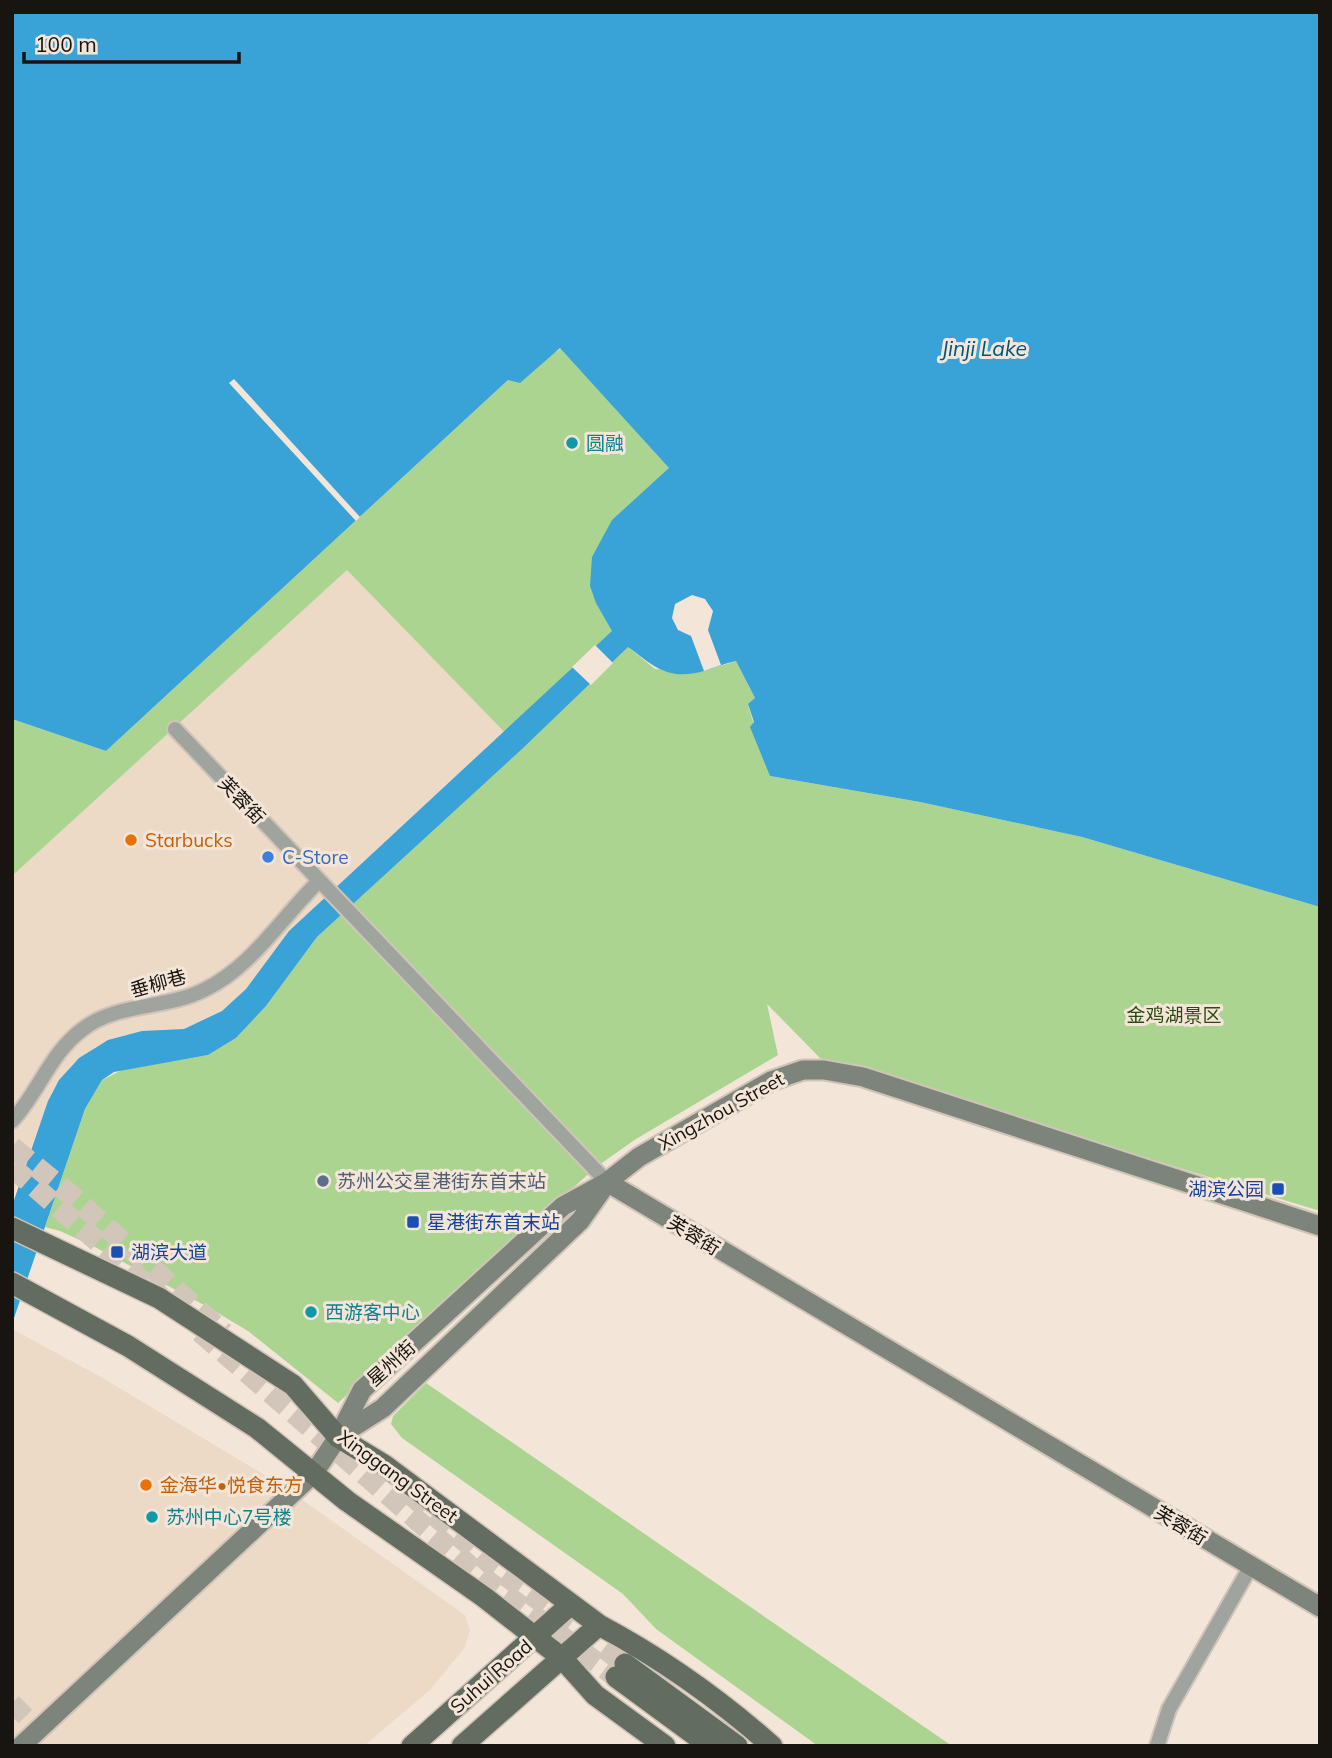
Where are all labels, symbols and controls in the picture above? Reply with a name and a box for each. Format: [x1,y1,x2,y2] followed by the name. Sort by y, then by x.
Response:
[24,21,240,65] scale bar
[35,31,97,57] text: 100 m
[939,335,1027,361] water label: Jinji Lake
[586,431,624,455] place label: 圆融
[564,435,580,451] marker: 圆融
[214,771,270,829] street label: 芙蓉街
[145,828,233,852] place label: Starbucks
[123,832,139,848] marker: Starbucks
[282,845,349,869] place label: C-Store
[260,849,276,865] marker: C-Store
[127,964,189,1002] street label: 垂柳巷
[1126,1003,1222,1027] park label: 金鸡湖景区
[654,1066,788,1155] street label: Xingzhou Street
[337,1169,546,1193] place label: 苏州公交星港街东首末站
[315,1173,331,1189] marker: 苏州公交星港街东首末站
[1188,1177,1264,1201] place label: 湖滨公园
[1270,1181,1286,1197] marker: 湖滨公园
[427,1210,560,1234] place label: 星港街东首末站
[663,1210,725,1260] street label: 芙蓉街
[405,1214,421,1230] marker: 星港街东首末站
[131,1240,207,1264] place label: 湖滨大道
[109,1244,125,1260] marker: 湖滨大道
[325,1300,420,1324] place label: 西游客中心
[303,1304,319,1320] marker: 西游客中心
[362,1335,420,1391] street label: 星州街
[333,1424,463,1528] street label: Xinggang Street
[160,1473,303,1497] place label: 金海华•悦食东方
[138,1477,154,1493] marker: 金海华•悦食东方
[1150,1500,1212,1550] street label: 芙蓉街
[166,1505,291,1529] place label: 苏州中心7号楼
[144,1509,160,1525] marker: 苏州中心7号楼
[445,1634,537,1718] street label: Suhui Road

